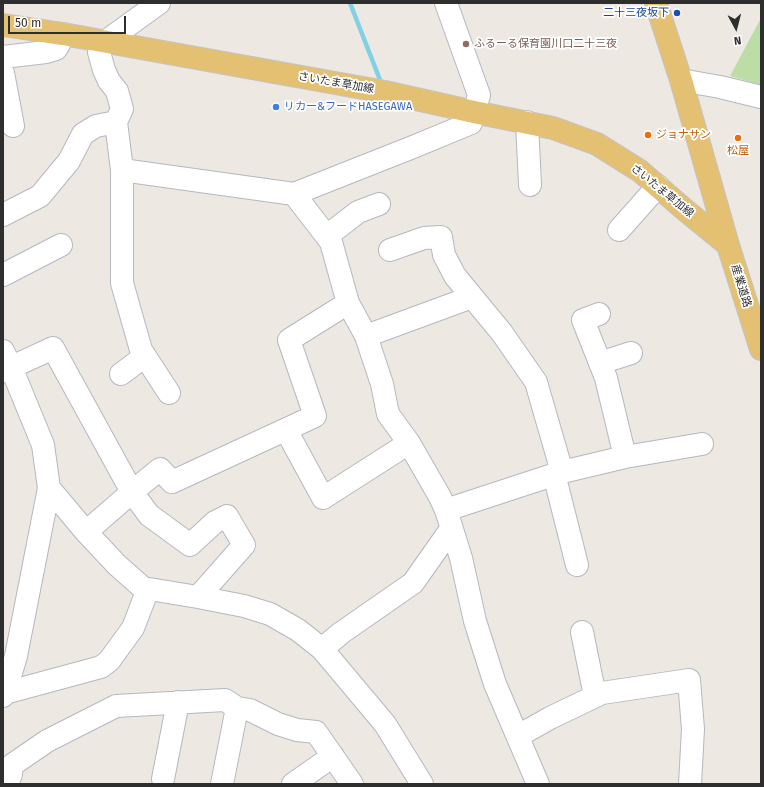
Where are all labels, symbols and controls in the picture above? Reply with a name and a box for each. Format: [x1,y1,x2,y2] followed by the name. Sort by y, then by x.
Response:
[603,6,669,20] place label: 二十三夜坂下
[10,8,128,34] scale bar
[672,8,682,18] marker: 二十三夜坂下
[716,8,756,48] north arrow
[15,16,41,30] text: 50 m
[733,34,742,47] text: N
[474,37,617,51] place label: ふるーる保育園川口二十三夜
[461,39,471,49] marker: ふるーる保育園川口二十三夜
[297,70,375,96] street label: さいたま草加線
[284,100,412,114] place label: リカー&フードHASEGAWA
[271,102,281,112] marker: リカー&フードHASEGAWA
[656,128,711,142] place label: ジョナサン
[643,130,653,140] marker: ジョナサン
[733,133,743,143] marker: 松屋
[727,144,749,158] place label: 松屋
[628,162,696,220] street label: さいたま草加線
[728,263,754,309] street label: 産業道路

